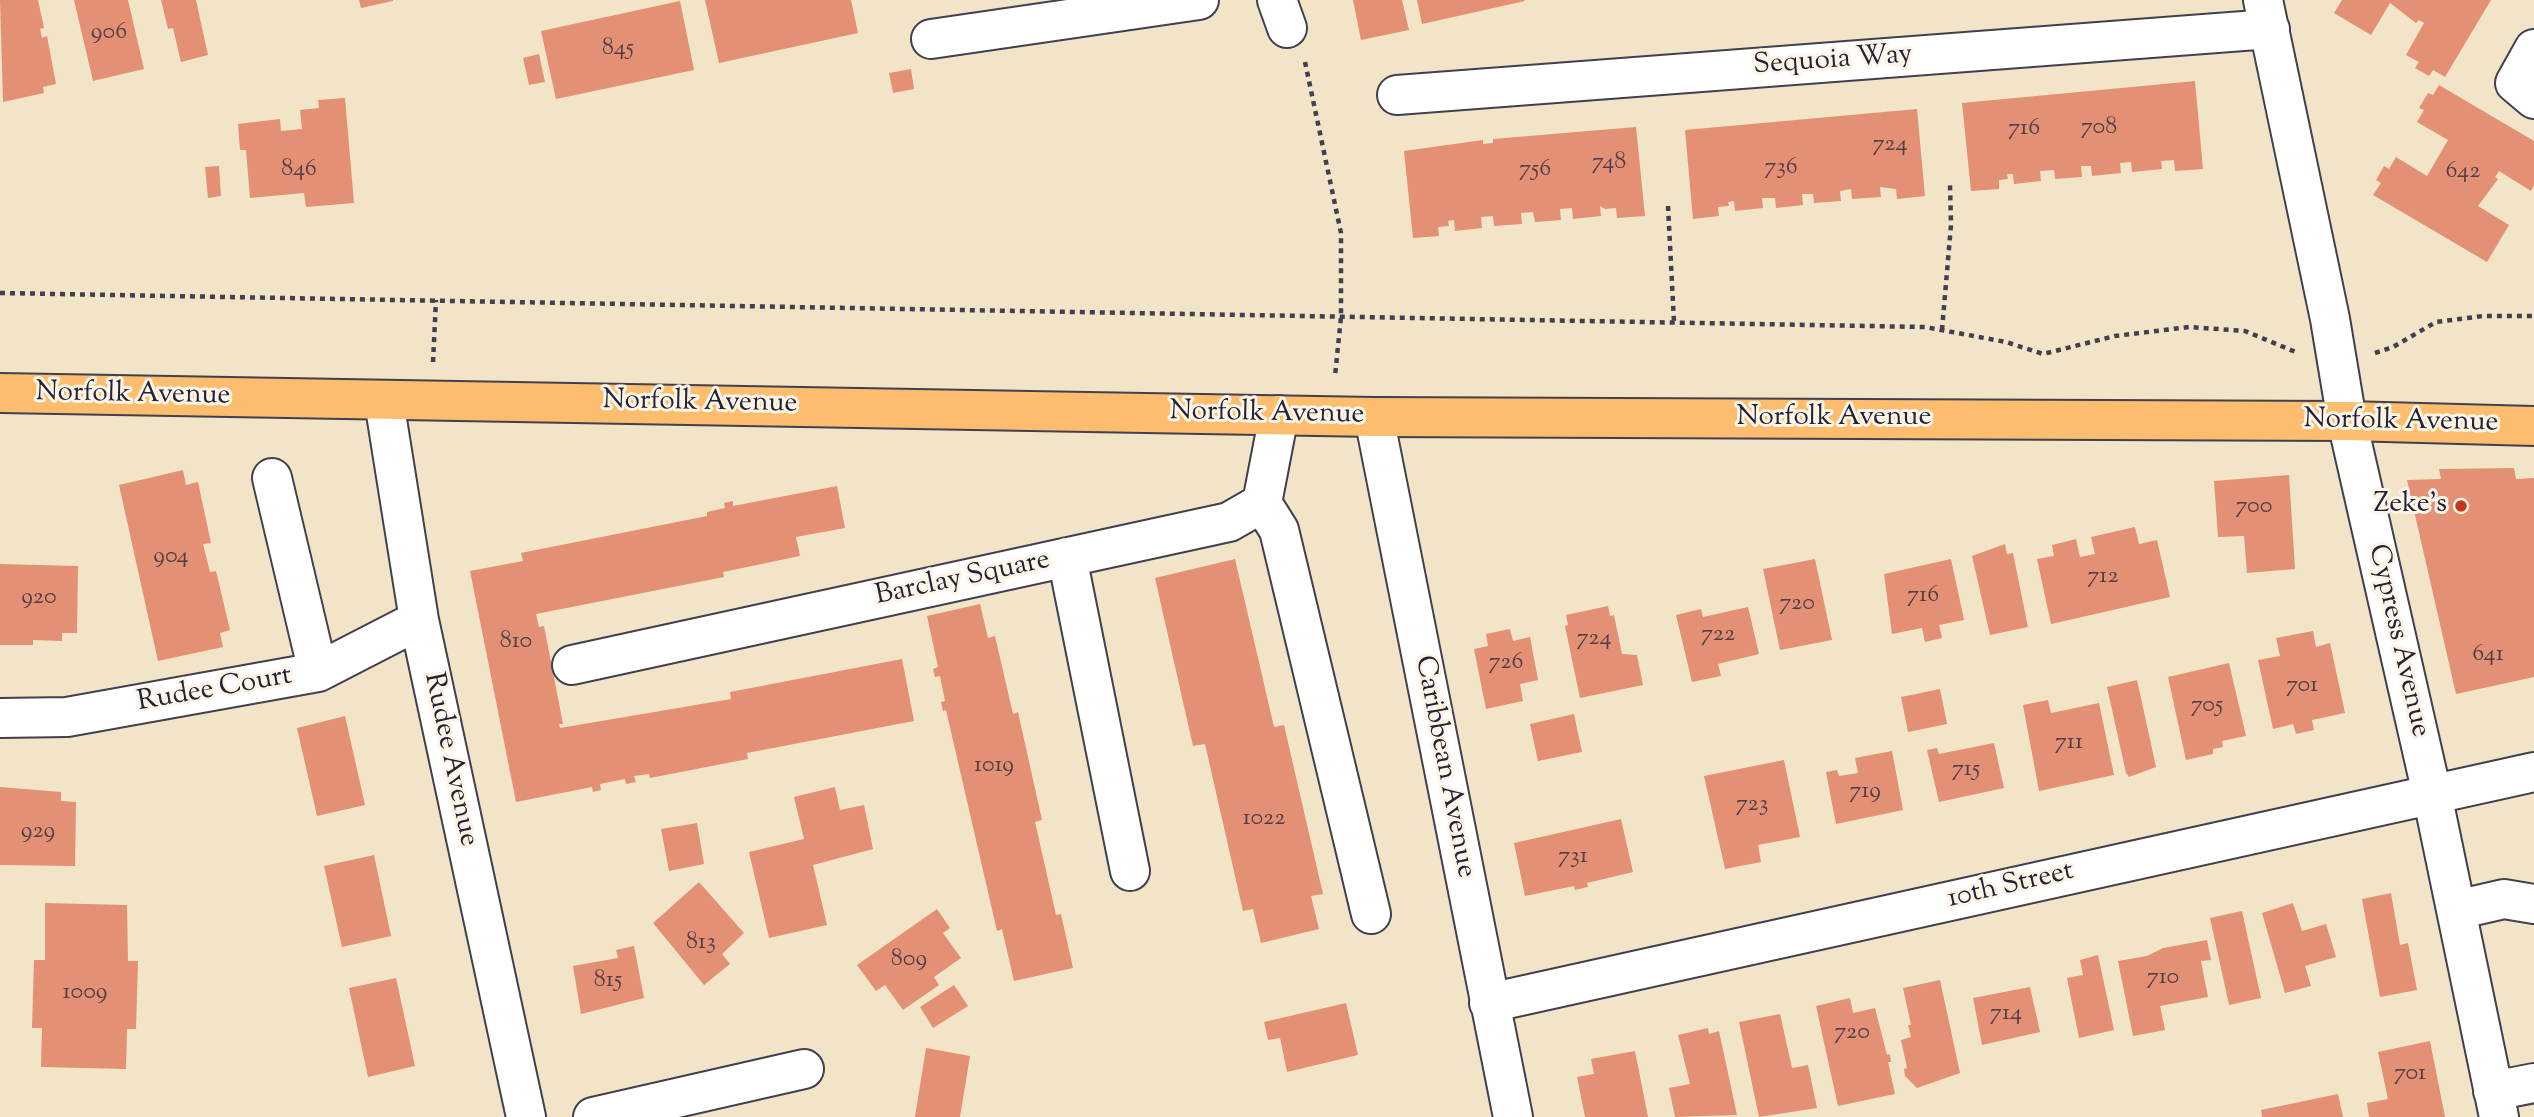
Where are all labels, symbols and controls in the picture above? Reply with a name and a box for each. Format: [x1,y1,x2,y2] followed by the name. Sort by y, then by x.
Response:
[91,20,127,48] house number: 906
[602,36,634,64] house number: 845
[1752,40,1914,84] street label: Sequoia Way
[2081,115,2117,143] house number: 708
[2008,116,2040,144] house number: 716
[1872,132,1908,160] house number: 724
[1592,150,1626,178] house number: 748
[1764,155,1798,183] house number: 736
[281,157,317,185] house number: 846
[1519,157,1551,185] house number: 756
[2446,159,2480,187] house number: 642
[35,378,231,414] street label: Norfolk Avenue
[602,386,798,422] street label: Norfolk Avenue
[1169,397,1365,433] street label: Norfolk Avenue
[1737,402,1931,436] street label: Norfolk Avenue
[2303,405,2499,441] street label: Norfolk Avenue
[2373,489,2447,523] place label: Zeke's
[2236,494,2272,522] house number: 700
[2453,498,2469,514] marker: Zeke's
[2359,541,2435,741] street label: Cypress Avenue
[153,544,189,572] house number: 904
[873,545,1053,615] street label: Barclay Square
[2087,564,2119,592] house number: 712
[1907,583,1939,611] house number: 716
[21,585,57,613] house number: 920
[1779,591,1815,619] house number: 720
[1701,622,1735,650] house number: 722
[1576,626,1612,654] house number: 724
[500,629,532,657] house number: 810
[2472,642,2504,670] house number: 641
[1489,650,1523,678] house number: 726
[1405,653,1481,881] street label: Caribbean Avenue
[135,661,295,721] street label: Rudee Court
[414,670,484,850] street label: Rudee Avenue
[2286,673,2318,701] house number: 701
[2191,693,2223,721] house number: 705
[2055,730,2083,758] house number: 711
[974,753,1014,781] house number: 1019
[1952,757,1980,785] house number: 715
[1849,779,1881,807] house number: 719
[1736,792,1768,820] house number: 723
[1243,806,1285,834] house number: 1022
[21,819,55,847] house number: 929
[1558,844,1588,872] house number: 731
[1945,856,2077,918] street label: 10th Street
[686,930,716,958] house number: 813
[891,947,927,975] house number: 809
[2147,965,2179,993] house number: 710
[594,968,622,996] house number: 815
[63,980,107,1008] house number: 1009
[1990,1001,2022,1029] house number: 714
[1834,1020,1870,1048] house number: 720
[2394,1061,2426,1089] house number: 701

